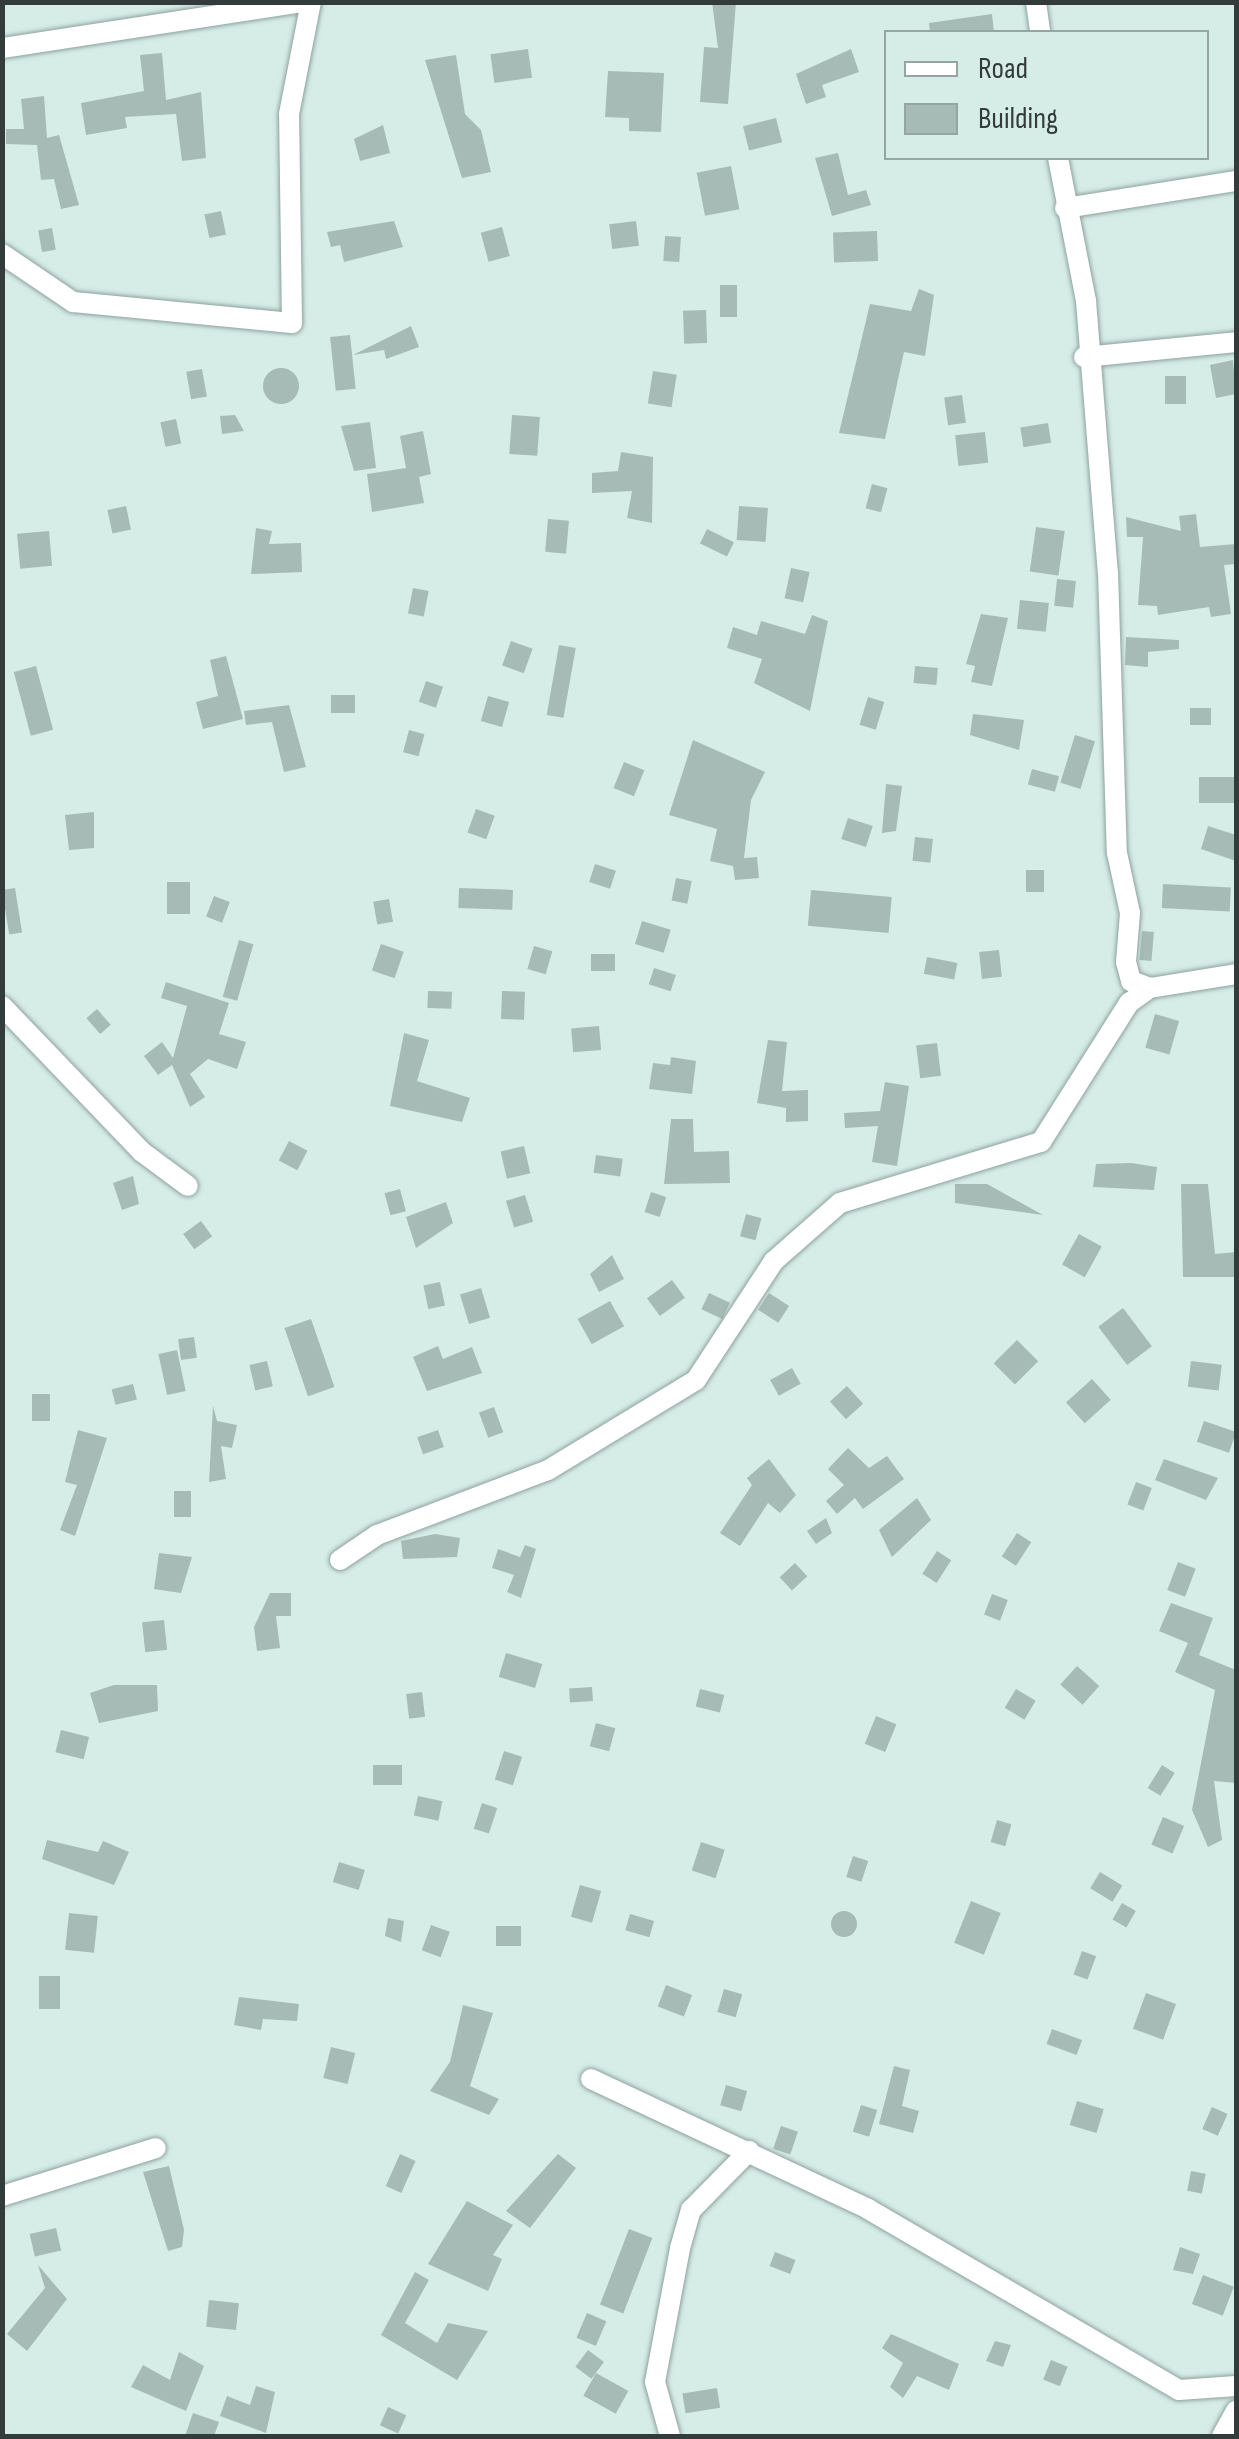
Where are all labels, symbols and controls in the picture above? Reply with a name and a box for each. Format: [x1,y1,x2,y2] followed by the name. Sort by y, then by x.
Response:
[884,30,1209,160] legend
[978,51,1028,87] text: Road
[978,101,1058,137] text: Building

